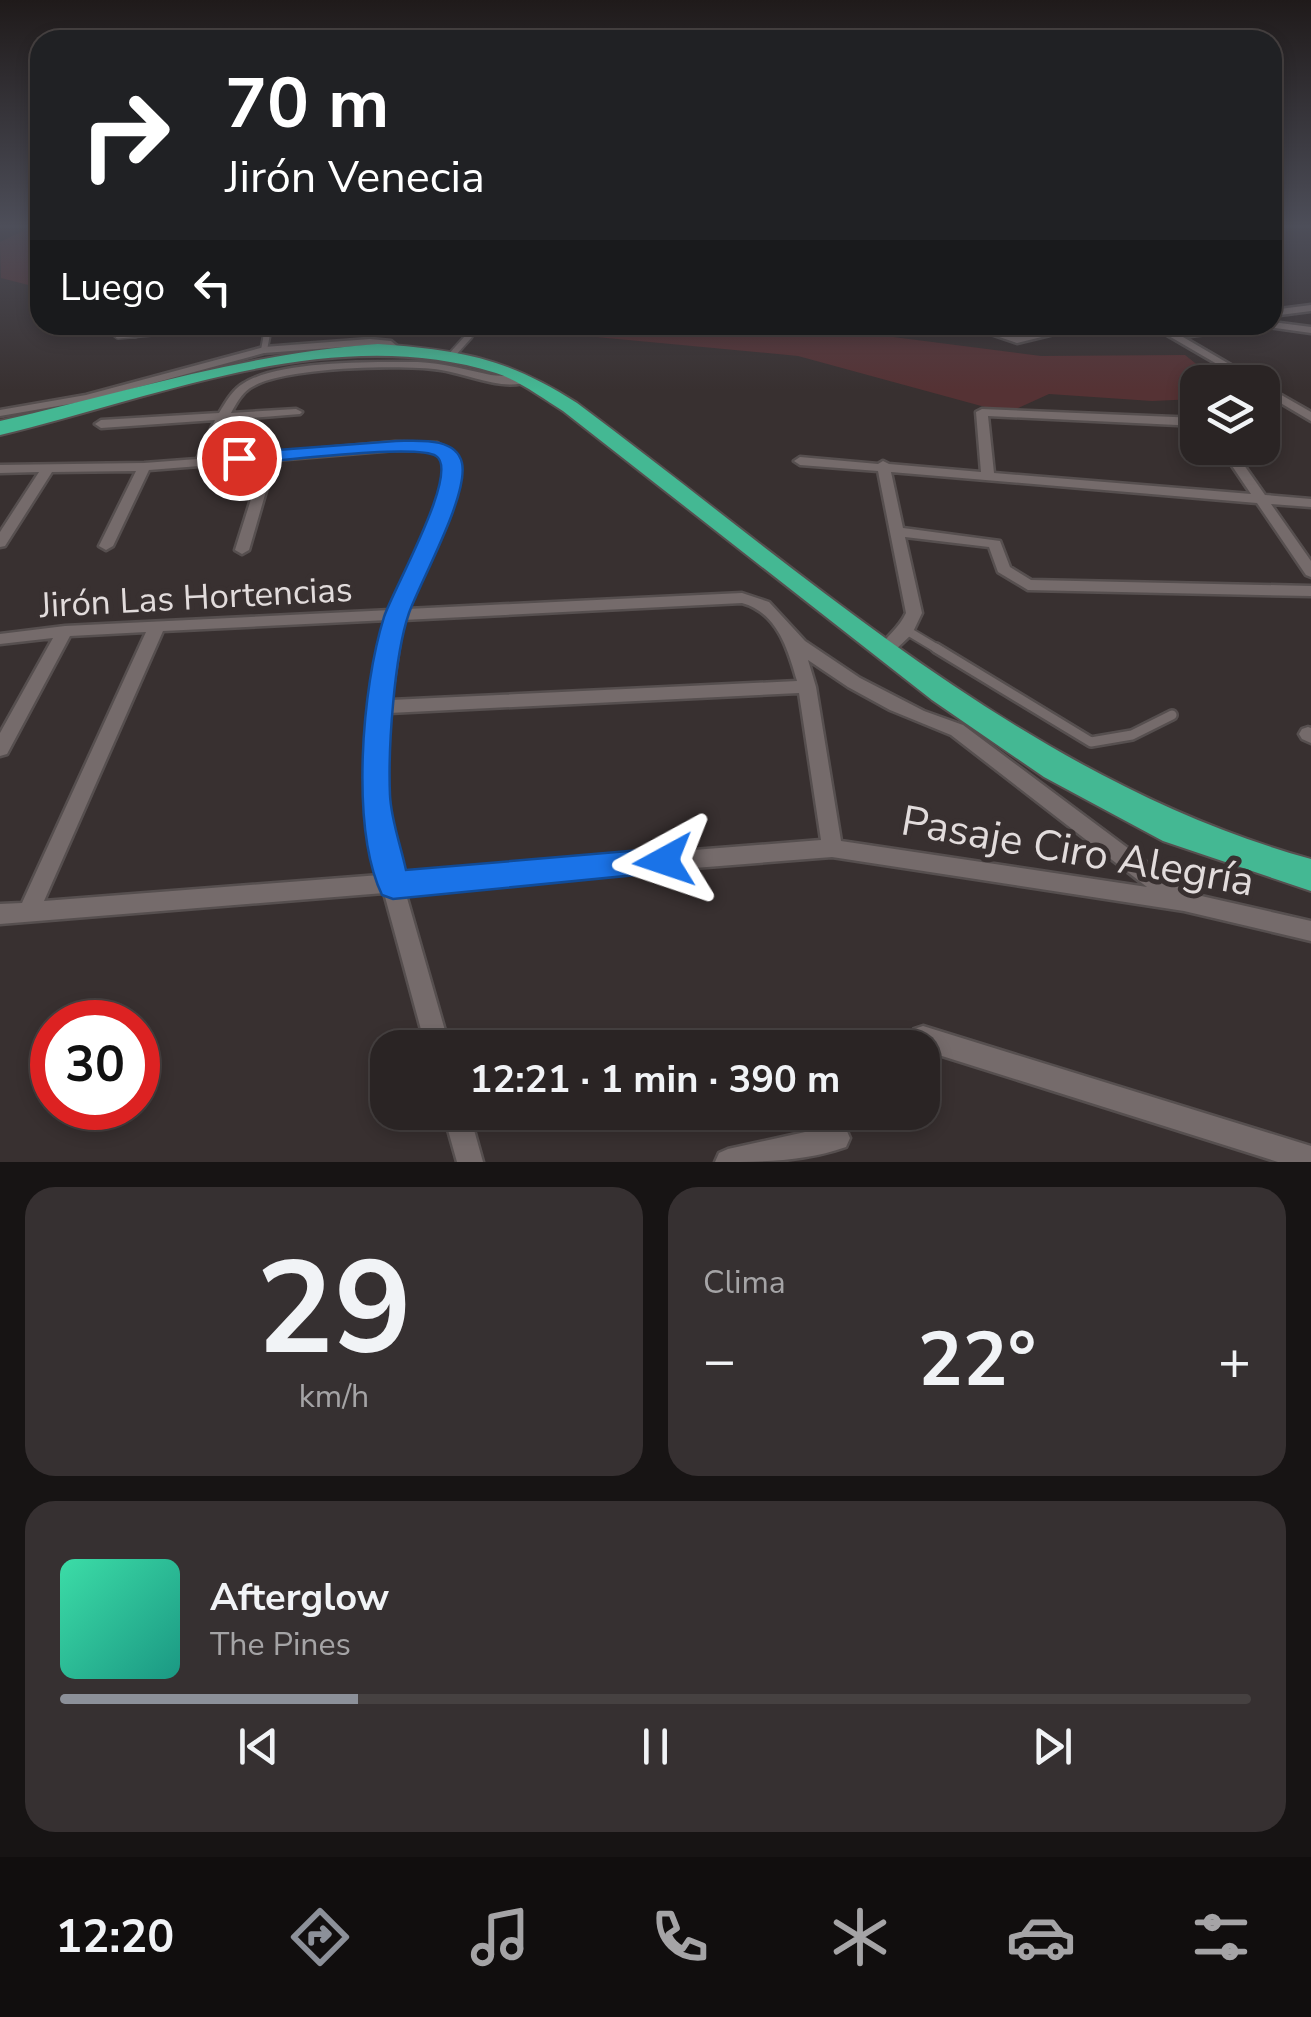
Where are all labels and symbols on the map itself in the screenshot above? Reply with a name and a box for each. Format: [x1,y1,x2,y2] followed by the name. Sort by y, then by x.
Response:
[197,416,282,501] pin
[37,566,354,629] street label: Jirón Las Hortencias
[897,792,1259,911] street label: Pasaje Ciro Alegría
[612,809,716,913] position arrow
[30,1000,160,1130] speed limit sign: 30

